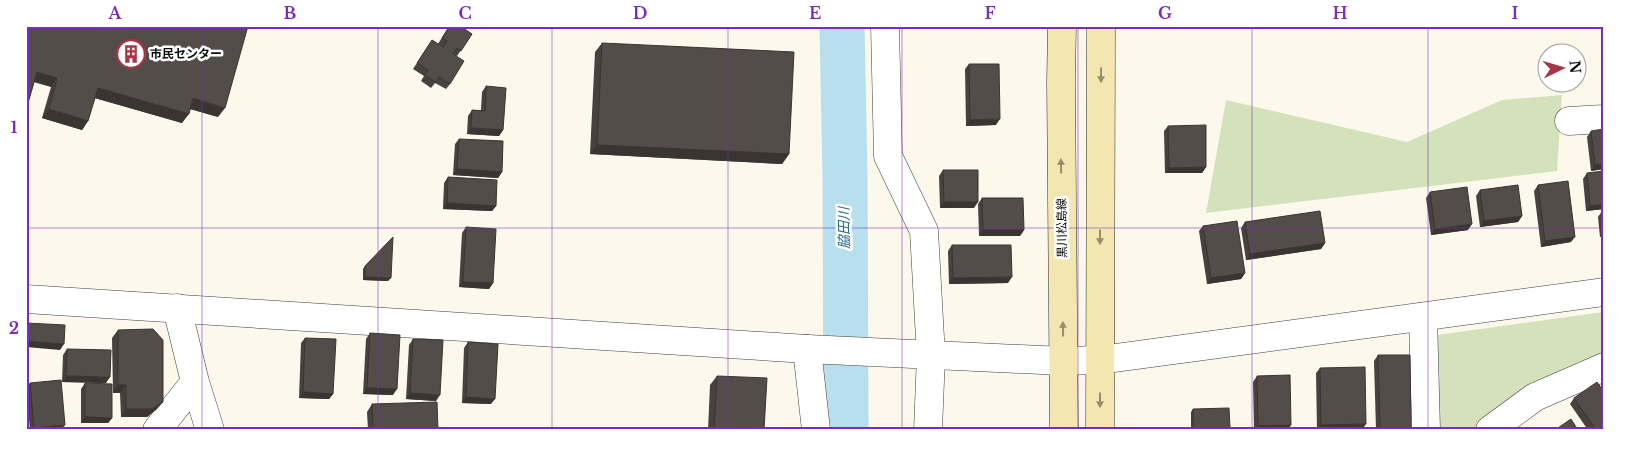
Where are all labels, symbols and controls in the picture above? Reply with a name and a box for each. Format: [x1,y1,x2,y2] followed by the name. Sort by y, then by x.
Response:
[108,3,123,23] text: A
[284,3,297,23] text: B
[458,3,472,23] text: C
[633,3,647,23] text: D
[809,3,821,23] text: E
[984,3,996,23] text: F
[1158,3,1172,23] text: G
[1332,3,1348,23] text: H
[1512,3,1519,23] text: I
[116,39,146,69] building icon: 市民センター
[1538,42,1588,92] north arrow
[150,46,222,61] place label: 市民センター
[1565,60,1584,74] text: N
[1097,67,1105,83] one-way arrow
[11,117,18,137] text: 1
[1057,158,1065,174] one-way arrow
[1053,198,1070,258] street label: 黒川松島線
[835,205,853,249] water label: 脇田川
[1096,230,1104,246] one-way arrow
[9,318,19,338] text: 2
[1059,320,1067,336] one-way arrow
[1096,392,1104,408] one-way arrow

